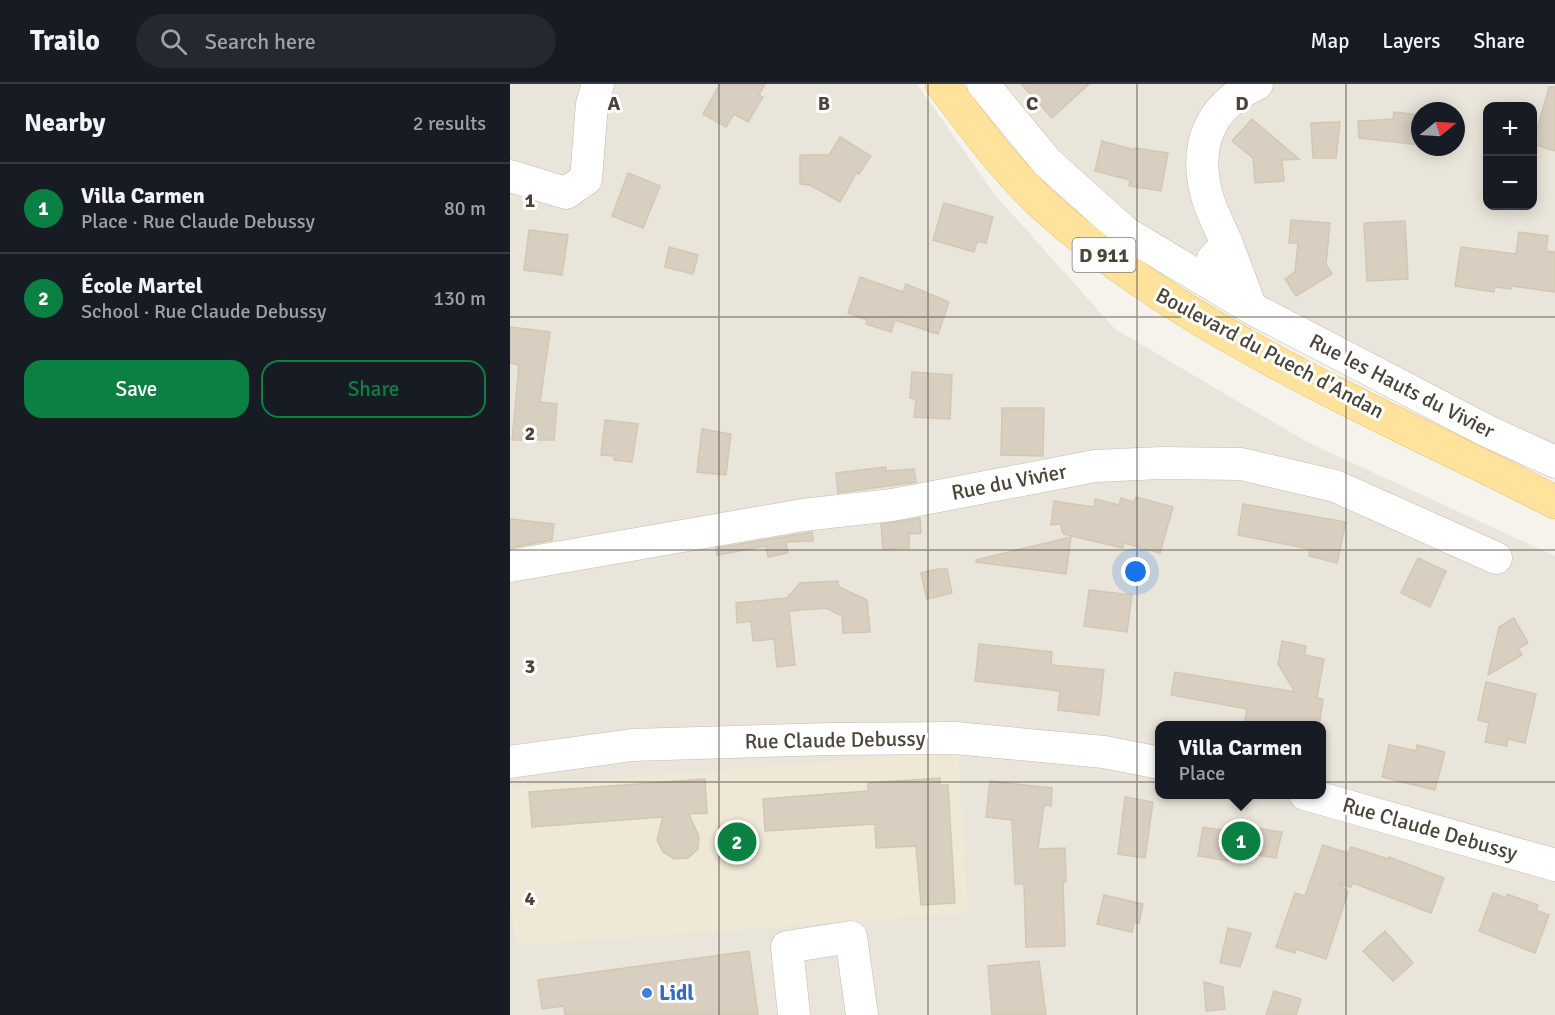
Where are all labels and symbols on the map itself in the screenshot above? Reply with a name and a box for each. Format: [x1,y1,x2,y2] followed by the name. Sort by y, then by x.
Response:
[608,91,621,116] text: A
[818,91,830,116] text: B
[1026,91,1038,116] text: C
[1235,91,1249,116] text: D
[1411,102,1465,156] north arrow
[525,188,536,213] text: 1
[1072,238,1136,272] road number: D 911
[1152,282,1388,424] street label: Boulevard du Puech d'Andan
[1305,328,1499,444] street label: Rue les Hauts du Vivier
[525,421,535,446] text: 2
[949,458,1069,506] street label: Rue du Vivier
[1121,557,1150,586] your location
[525,654,535,679] text: 3
[744,725,926,755] street label: Rue Claude Debussy
[1339,792,1521,866] street label: Rue Claude Debussy
[1222,818,1260,864] pin: 1
[718,820,756,864] pin: 2
[525,886,536,911] text: 4
[659,980,694,1006] place label: Lidl
[640,986,654,1000] marker: Lidl

